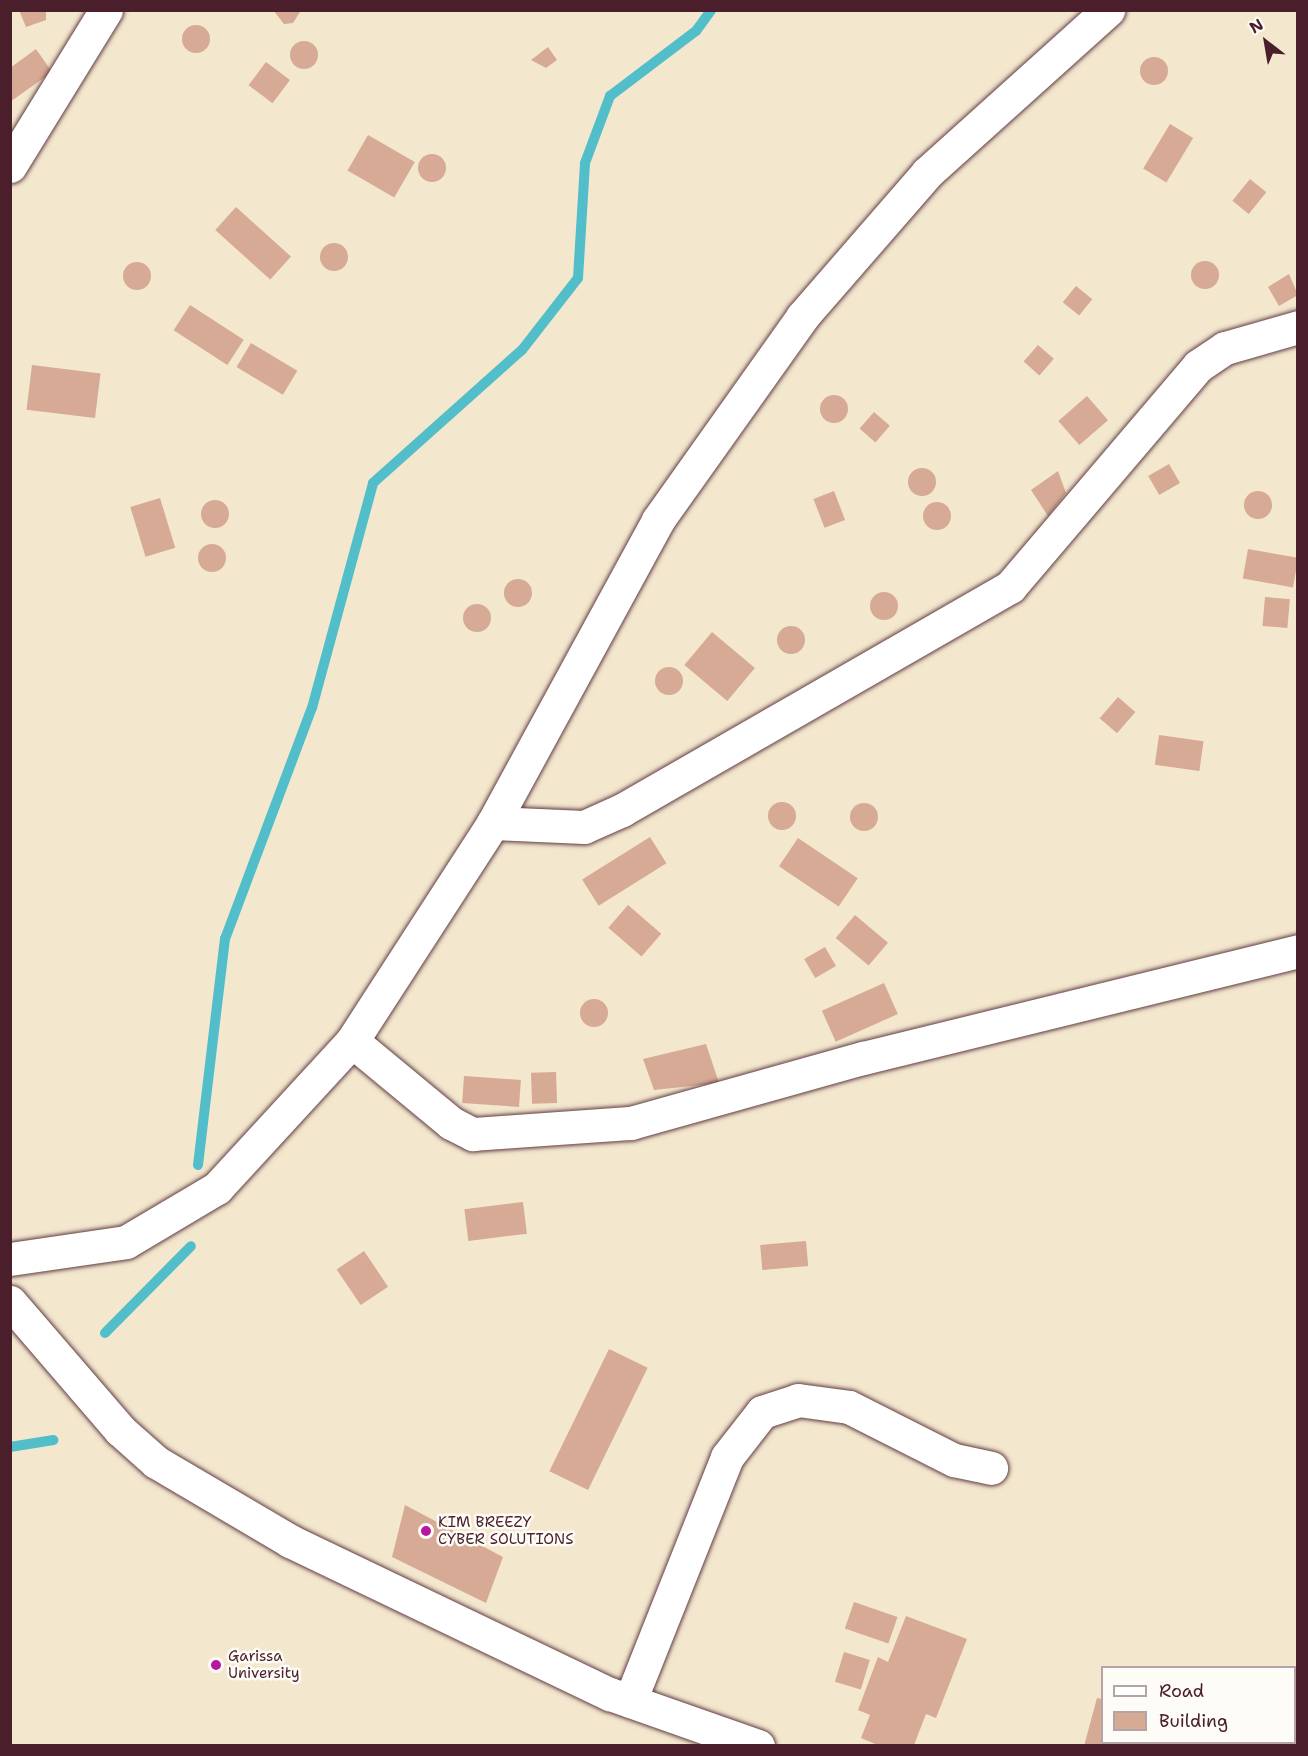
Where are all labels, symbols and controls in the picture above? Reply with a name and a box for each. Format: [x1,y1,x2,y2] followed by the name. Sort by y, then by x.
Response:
[1236,12,1296,72] north arrow
[1246,14,1267,38] text: N
[438,1513,573,1548] place label: KIM BREEZY CYBER SOLUTIONS
[419,1524,433,1538] marker: KIM BREEZY CYBER SOLUTIONS
[228,1647,300,1682] place label: Garissa University
[209,1658,223,1672] marker: Garissa University
[1101,1666,1296,1744] legend
[1159,1679,1204,1703] text: Road
[1159,1709,1228,1733] text: Building

